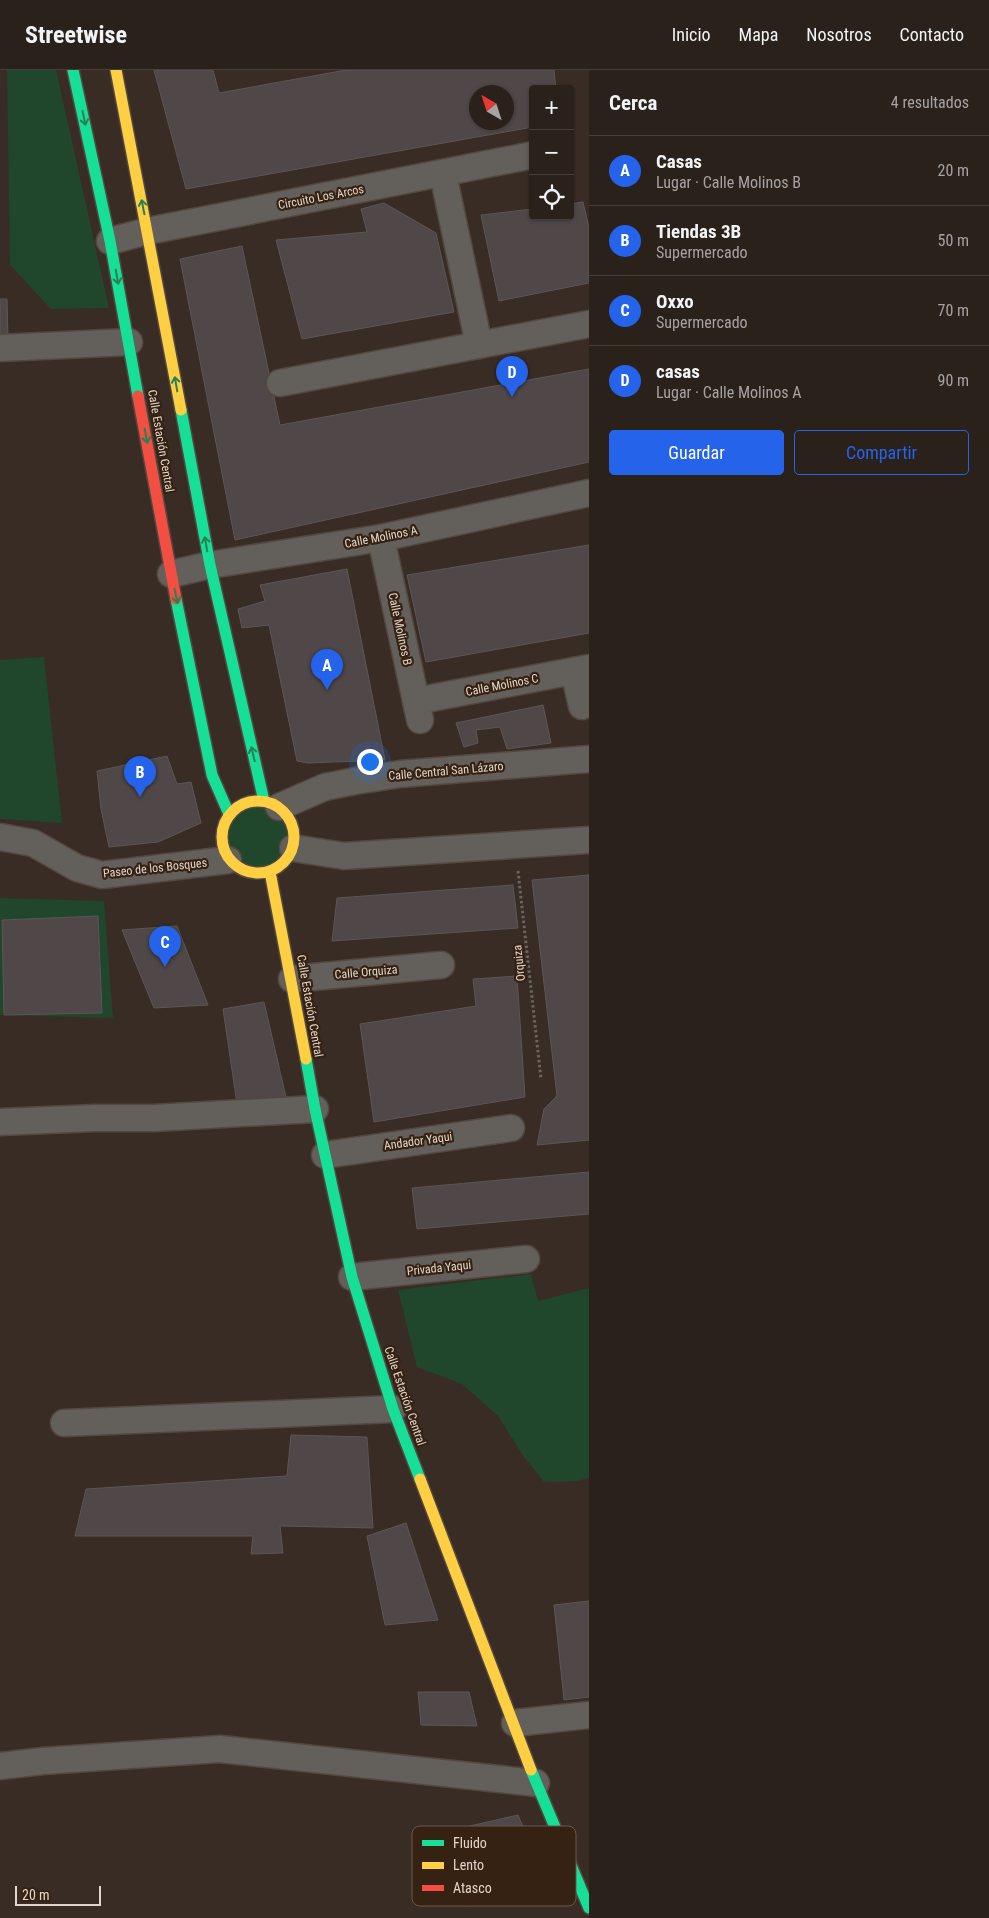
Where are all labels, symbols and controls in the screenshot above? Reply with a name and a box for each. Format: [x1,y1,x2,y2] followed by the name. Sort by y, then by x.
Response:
[25,21,127,49] text: Streetwise
[672,24,711,45] text: Inicio
[739,24,778,45] text: Mapa
[806,24,872,45] text: Nosotros
[900,24,964,45] text: Contacto
[469,85,514,130] north arrow
[529,85,574,220] map controls
[529,85,574,130] button: +
[609,91,657,115] text: Cerca
[891,93,969,112] text: 4 resultados
[79,109,89,125] one-way arrow
[529,130,574,175] button: −
[656,150,702,173] text: Casas
[620,161,630,180] text: A
[937,161,969,180] text: 20 m
[656,173,801,192] text: Lugar · Calle Molinos B
[529,175,574,220] button: locate
[277,182,365,212] street label: Circuito Los Arcos
[138,200,148,216] one-way arrow
[656,220,741,243] text: Tiendas 3B
[621,231,629,250] text: B
[937,231,969,250] text: 50 m
[656,243,748,262] text: Supermercado
[113,268,122,284] one-way arrow
[656,290,694,313] text: Oxxo
[620,301,630,320] text: C
[937,301,969,320] text: 70 m
[656,313,748,332] text: Supermercado
[496,356,528,397] pin: D
[656,360,700,383] text: casas
[620,371,630,390] text: D
[937,371,969,390] text: 90 m
[171,376,181,392] one-way arrow
[656,383,801,402] text: Lugar · Calle Molinos A
[145,389,177,493] street label: Calle Estación Central
[142,428,152,444] one-way arrow
[609,430,784,475] button: Guardar
[794,430,969,475] button: Compartir
[343,523,419,551] street label: Calle Molinos A
[200,536,210,552] one-way arrow
[171,588,181,604] one-way arrow
[385,592,415,666] street label: Calle Molinos B
[311,649,343,690] pin: A
[464,671,540,699] street label: Calle Molinos C
[248,746,257,762] one-way arrow
[357,749,383,775] your location
[124,756,156,797] pin: B
[388,759,504,783] street label: Calle Central San Lázaro
[102,856,208,880] street label: Paseo de los Bosques
[149,926,181,967] pin: C
[510,944,528,982] street label: Orquiza
[294,954,326,1058] street label: Calle Estación Central
[334,962,398,982] street label: Calle Orquiza
[383,1129,453,1153] street label: Andador Yaqui
[406,1258,472,1278] street label: Privada Yaqui
[381,1345,429,1447] street label: Calle Estación Central
[412,1826,576,1906] legend
[453,1835,487,1851] text: Fluido
[453,1857,484,1873] text: Lento
[453,1880,492,1896] text: Atasco
[15,1883,101,1906] scale bar
[22,1887,50,1903] text: 20 m

